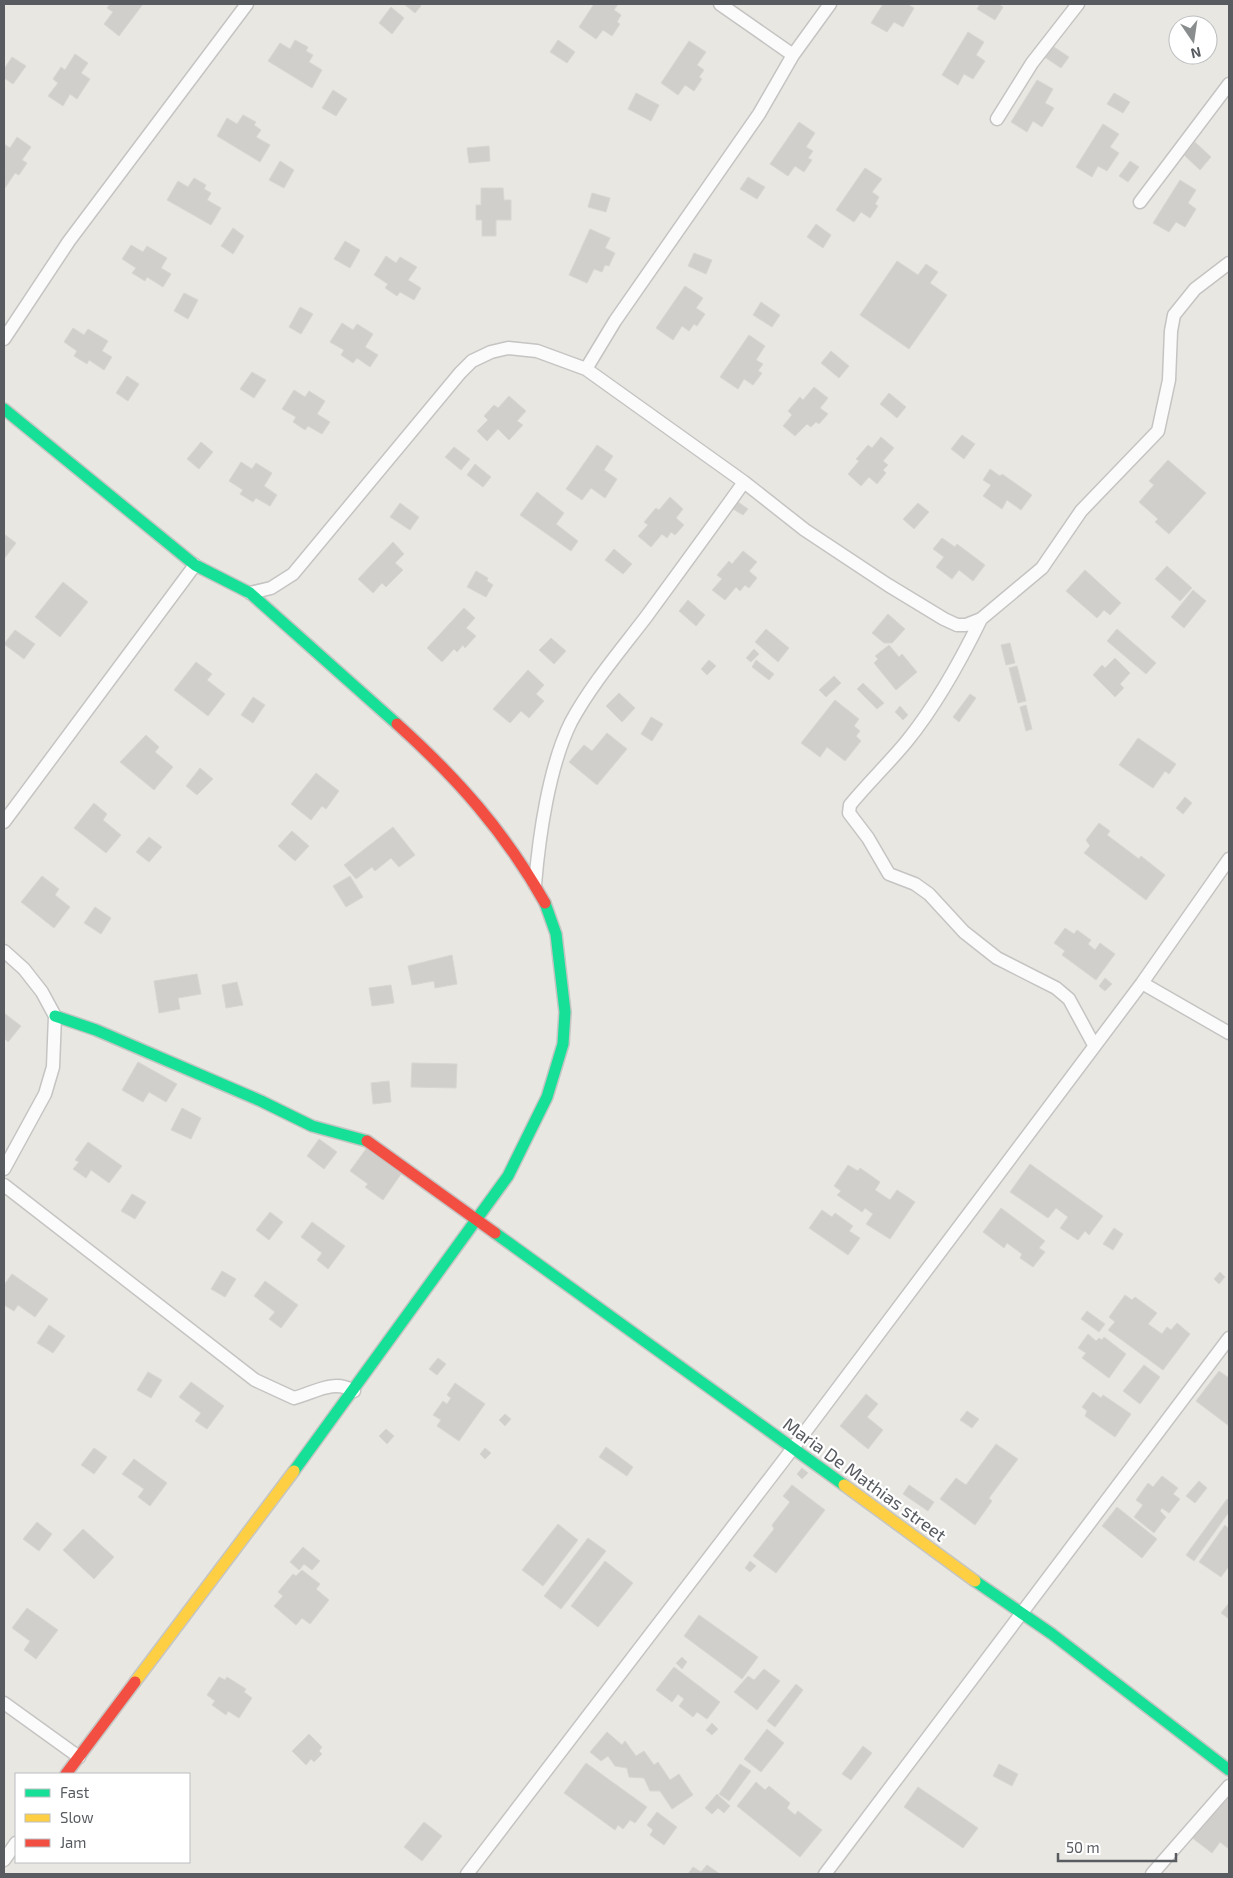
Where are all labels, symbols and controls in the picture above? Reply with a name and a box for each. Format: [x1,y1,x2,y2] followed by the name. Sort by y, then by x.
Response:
[1168,15,1218,65] north arrow
[1189,44,1203,63] text: N
[779,1412,951,1546] street label: Maria De Mathias street
[15,1773,190,1863] legend
[60,1783,90,1801] text: Fast
[60,1808,94,1826] text: Slow
[1058,1830,1176,1862] scale bar
[60,1833,86,1851] text: Jam
[1066,1838,1100,1856] text: 50 m

